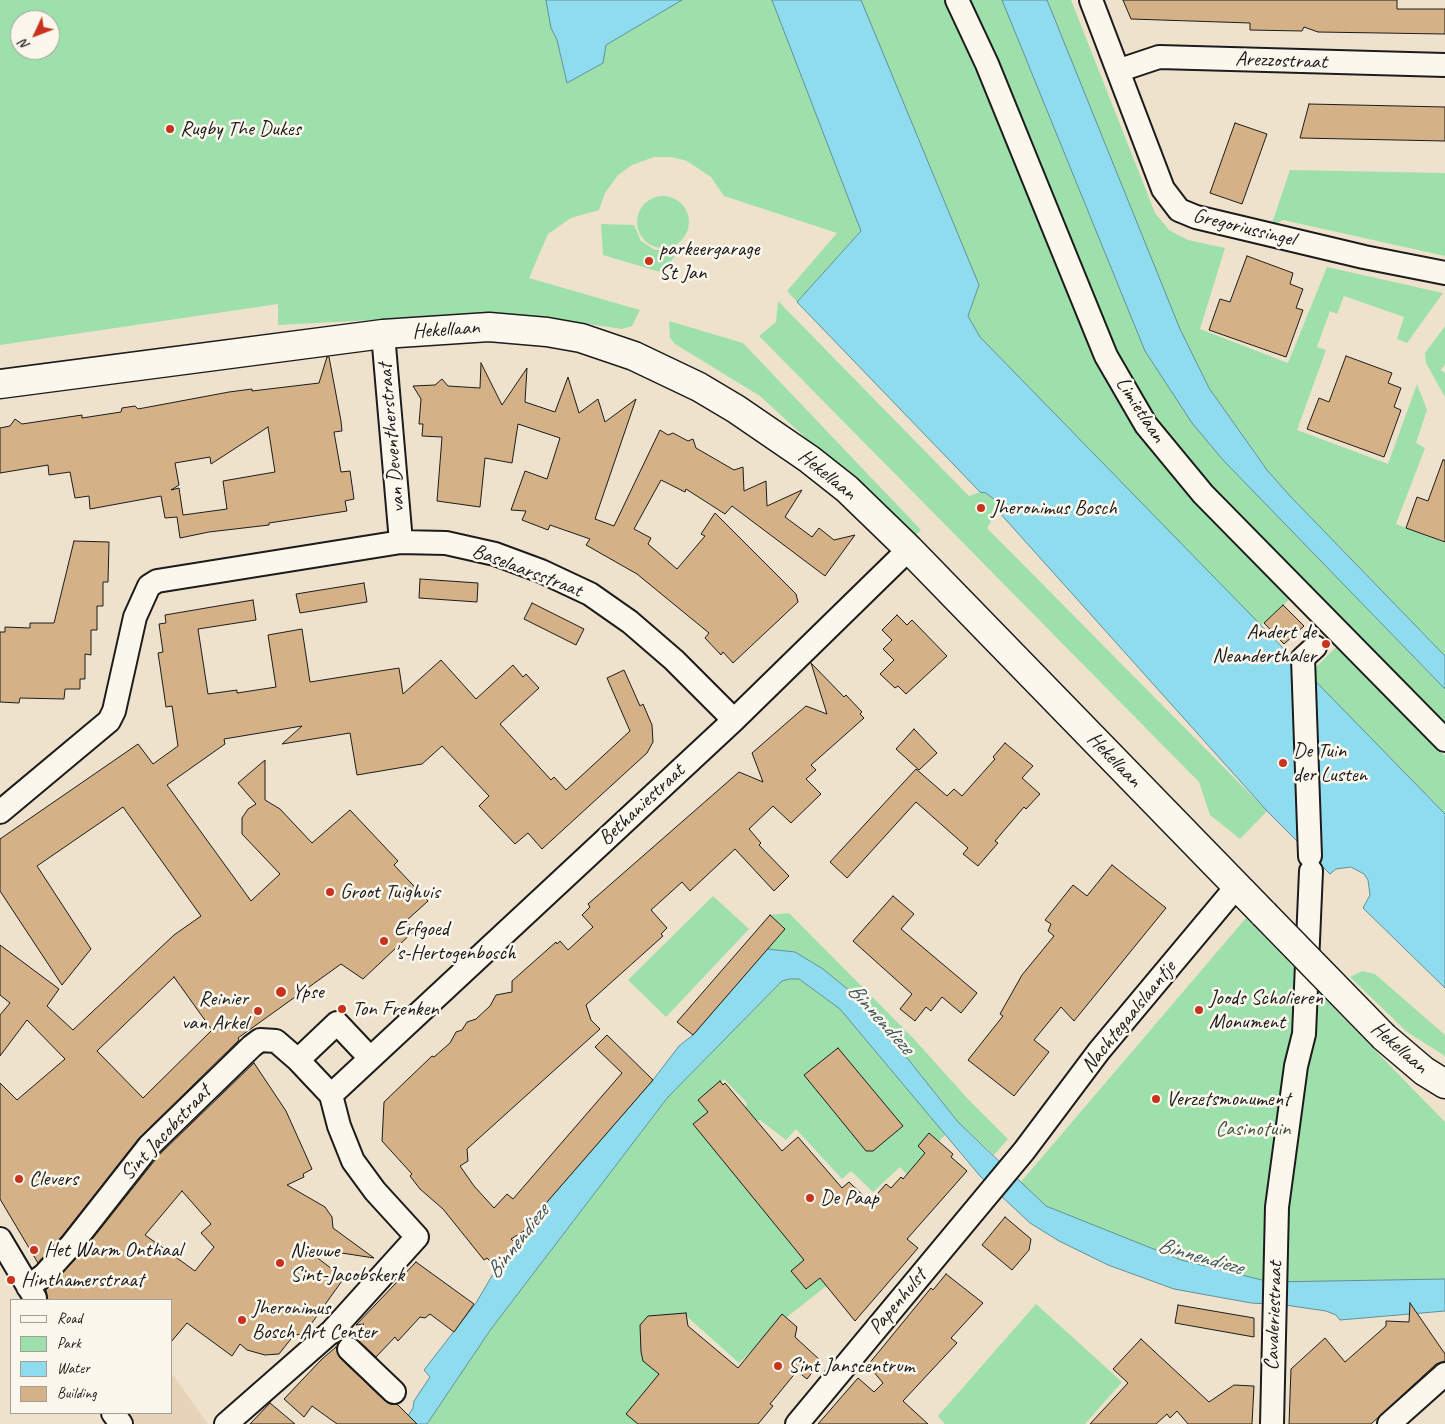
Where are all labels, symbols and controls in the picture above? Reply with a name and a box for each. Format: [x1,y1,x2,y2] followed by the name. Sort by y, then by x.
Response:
[10,10,60,60] north arrow
[15,36,34,54] text: N
[1235,47,1327,75] street label: Arezzostraat
[180,116,301,142] place label: Rugby The Dukes
[164,123,176,135] marker: Rugby The Dukes
[1190,203,1298,253] street label: Gregoriussingel
[659,236,759,286] place label: parkeergarage St Jan
[643,255,655,267] marker: parkeergarage St Jan
[411,315,481,345] street label: Hekellaan
[373,362,411,514] street label: van Deventherstraat
[1110,372,1170,448] street label: Limietlaan
[793,444,861,506] street label: Hekellaan
[991,495,1117,521] place label: Jheronimus Bosch
[975,502,987,514] marker: Jheronimus Bosch
[468,538,586,604] street label: Baselaarsstraat
[1212,619,1316,669] place label: Andert de Neanderthaler
[1320,638,1332,650] marker: Andert de Neanderthaler
[1082,727,1146,793] street label: Hekellaan
[1293,738,1367,788] place label: De Tuin der Lusten
[1277,757,1289,769] marker: De Tuin der Lusten
[594,759,690,851] street label: Bethaniestraat
[340,879,440,905] place label: Groot Tuighuis
[324,886,336,898] marker: Groot Tuighuis
[394,916,515,966] place label: Erfgoed 's-Hertogenbosch
[378,935,390,947] marker: Erfgoed 's-Hertogenbosch
[1076,956,1182,1078] street label: Nachtegaalslaantje
[841,978,919,1060] water label: Binnendieze
[292,979,323,1005] place label: Ypse
[274,985,288,999] marker: Ypse
[1209,985,1323,1035] place label: Joods Scholieren Monument
[182,986,248,1036] place label: Reinier van Arkel
[352,996,439,1022] place label: Ton Frenken
[336,1003,348,1015] marker: Ton Frenken
[1193,1004,1205,1016] marker: Joods Scholieren Monument
[252,1005,264,1017] marker: Reinier van Arkel
[1365,1016,1433,1080] street label: Hekellaan
[115,1080,217,1186] street label: Sint Jacobstraat
[1166,1086,1290,1112] place label: Verzetsmonument
[1150,1093,1162,1105] marker: Verzetsmonument
[1215,1116,1291,1142] park label: Casinotuin
[29,1166,78,1192] place label: Clevers
[13,1173,25,1185] marker: Clevers
[820,1185,879,1211] place label: De Paap
[804,1192,816,1204] marker: De Paap
[481,1200,555,1284] water label: Binnendieze
[1155,1232,1245,1282] water label: Binnendieze
[44,1237,182,1263] place label: Het Warm Onthaal
[290,1238,404,1288] place label: Nieuwe Sint-Jacobskerk
[28,1244,40,1256] marker: Het Warm Onthaal
[274,1257,286,1269] marker: Nieuwe Sint-Jacobskerk
[1260,1261,1288,1371] street label: Cavaleriestraat
[864,1264,932,1340] street label: Papenhulst
[21,1267,144,1293] place label: Hinthamerstraat
[5,1274,17,1286] marker: Hinthamerstraat
[252,1295,377,1345] place label: Jheronimus Bosch Art Center
[10,1299,172,1414] legend
[57,1309,82,1328] text: Road
[236,1314,248,1326] marker: Jheronimus Bosch Art Center
[57,1334,81,1353] text: Park
[788,1353,914,1379] place label: Sint Janscentrum
[57,1359,90,1378] text: Water
[772,1360,784,1372] marker: Sint Janscentrum
[57,1384,96,1403] text: Building

